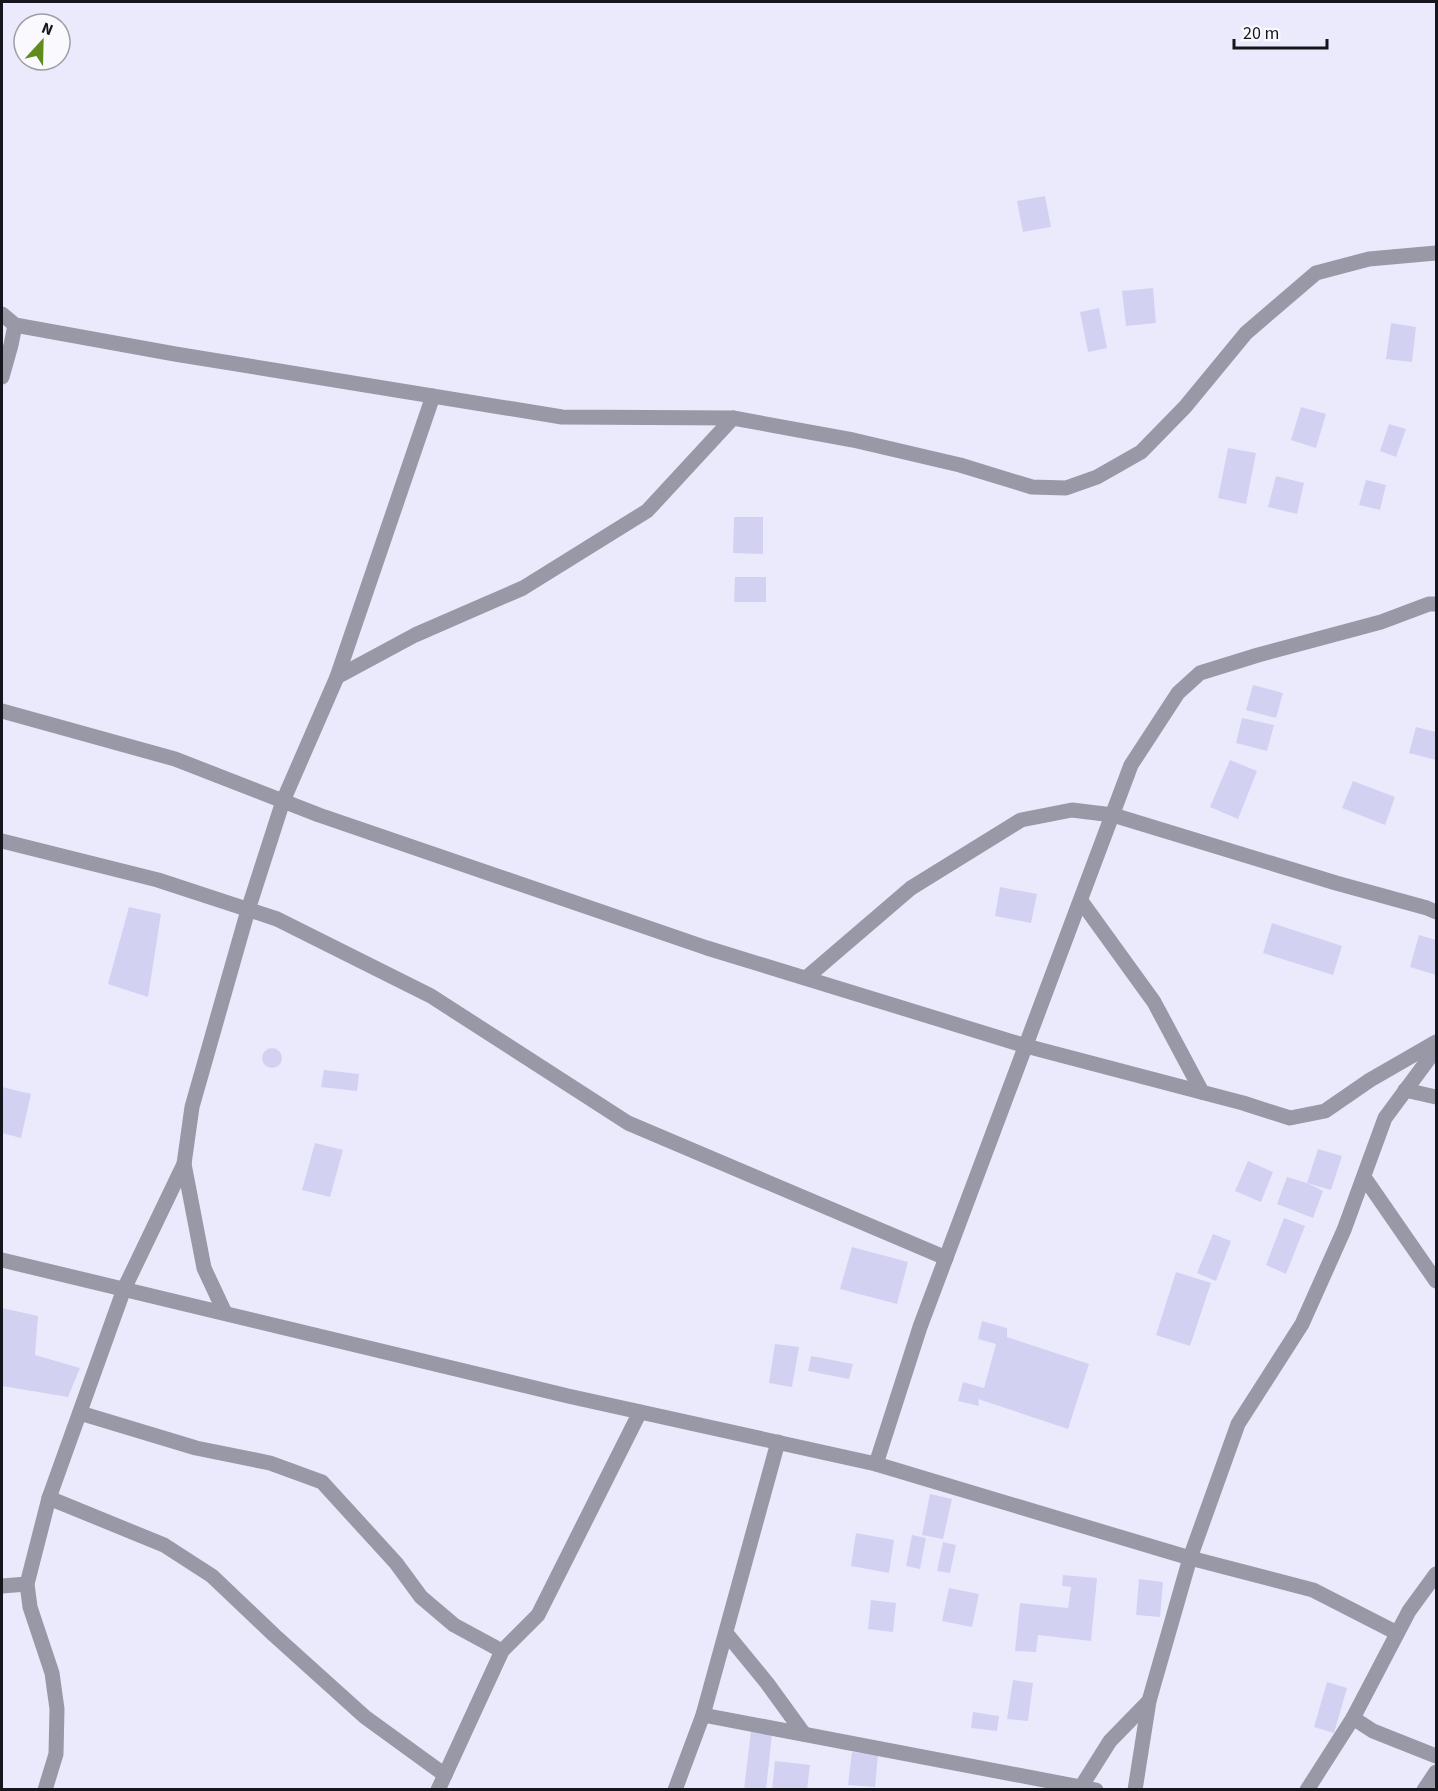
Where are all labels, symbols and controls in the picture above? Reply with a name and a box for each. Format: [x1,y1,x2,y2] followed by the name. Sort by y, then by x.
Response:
[12,12,72,72] north arrow
[1234,12,1327,50] scale bar
[38,17,56,41] text: N
[1243,21,1279,46] text: 20 m

